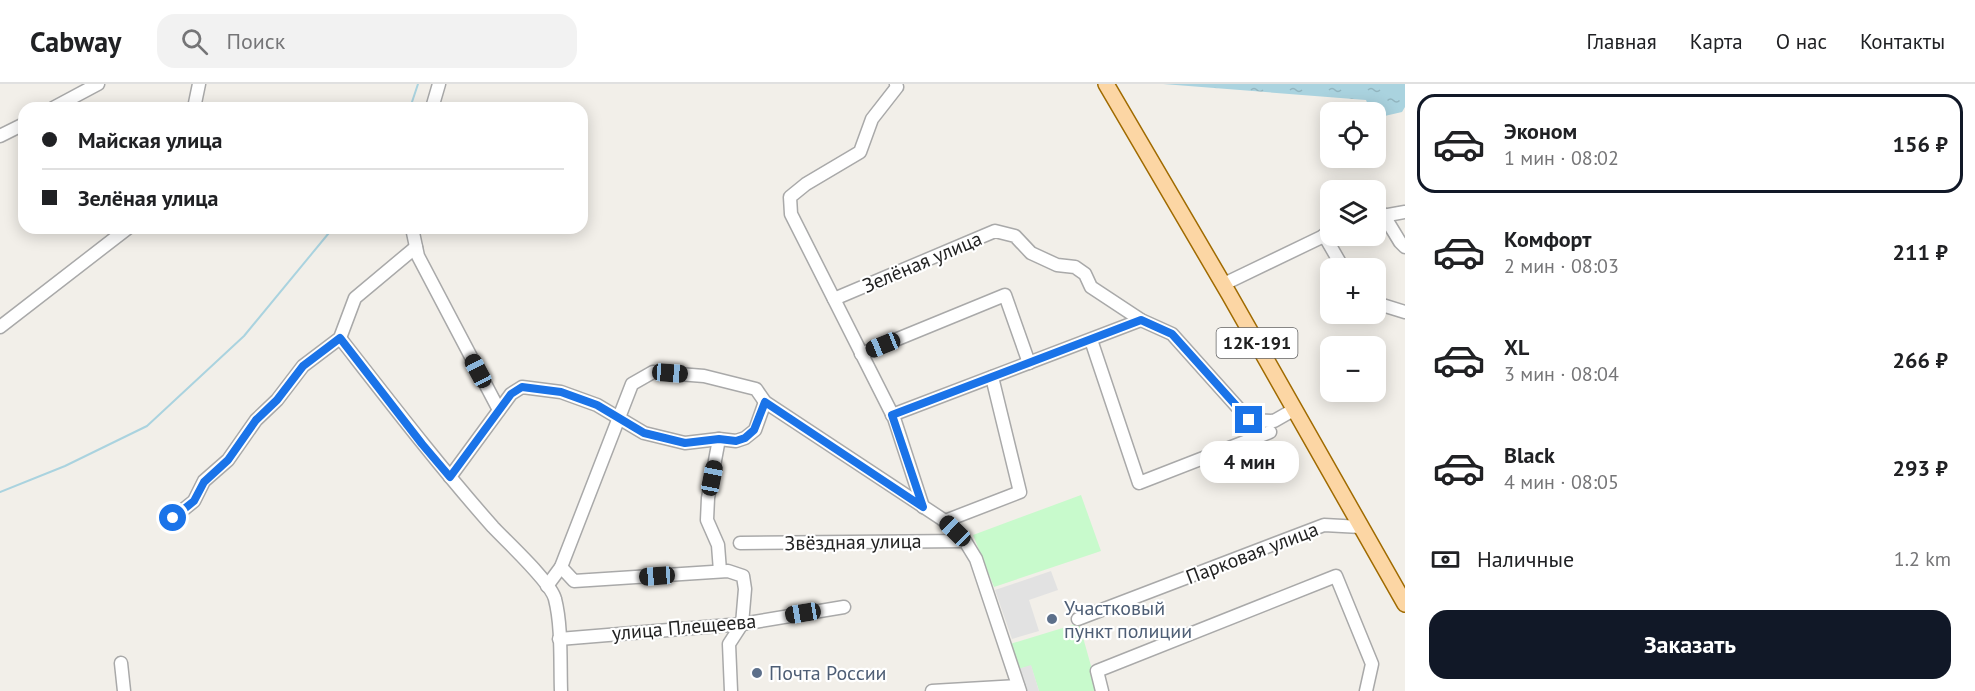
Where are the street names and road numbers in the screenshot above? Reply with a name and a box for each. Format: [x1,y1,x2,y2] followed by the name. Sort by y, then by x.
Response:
[858,225,986,299] street label: Зелёная улица
[1216,328,1298,358] road number: 12К-191
[1182,516,1322,590] street label: Парковая улица
[784,528,922,556] street label: Звёздная улица
[611,608,757,646] street label: улица Плещеева

